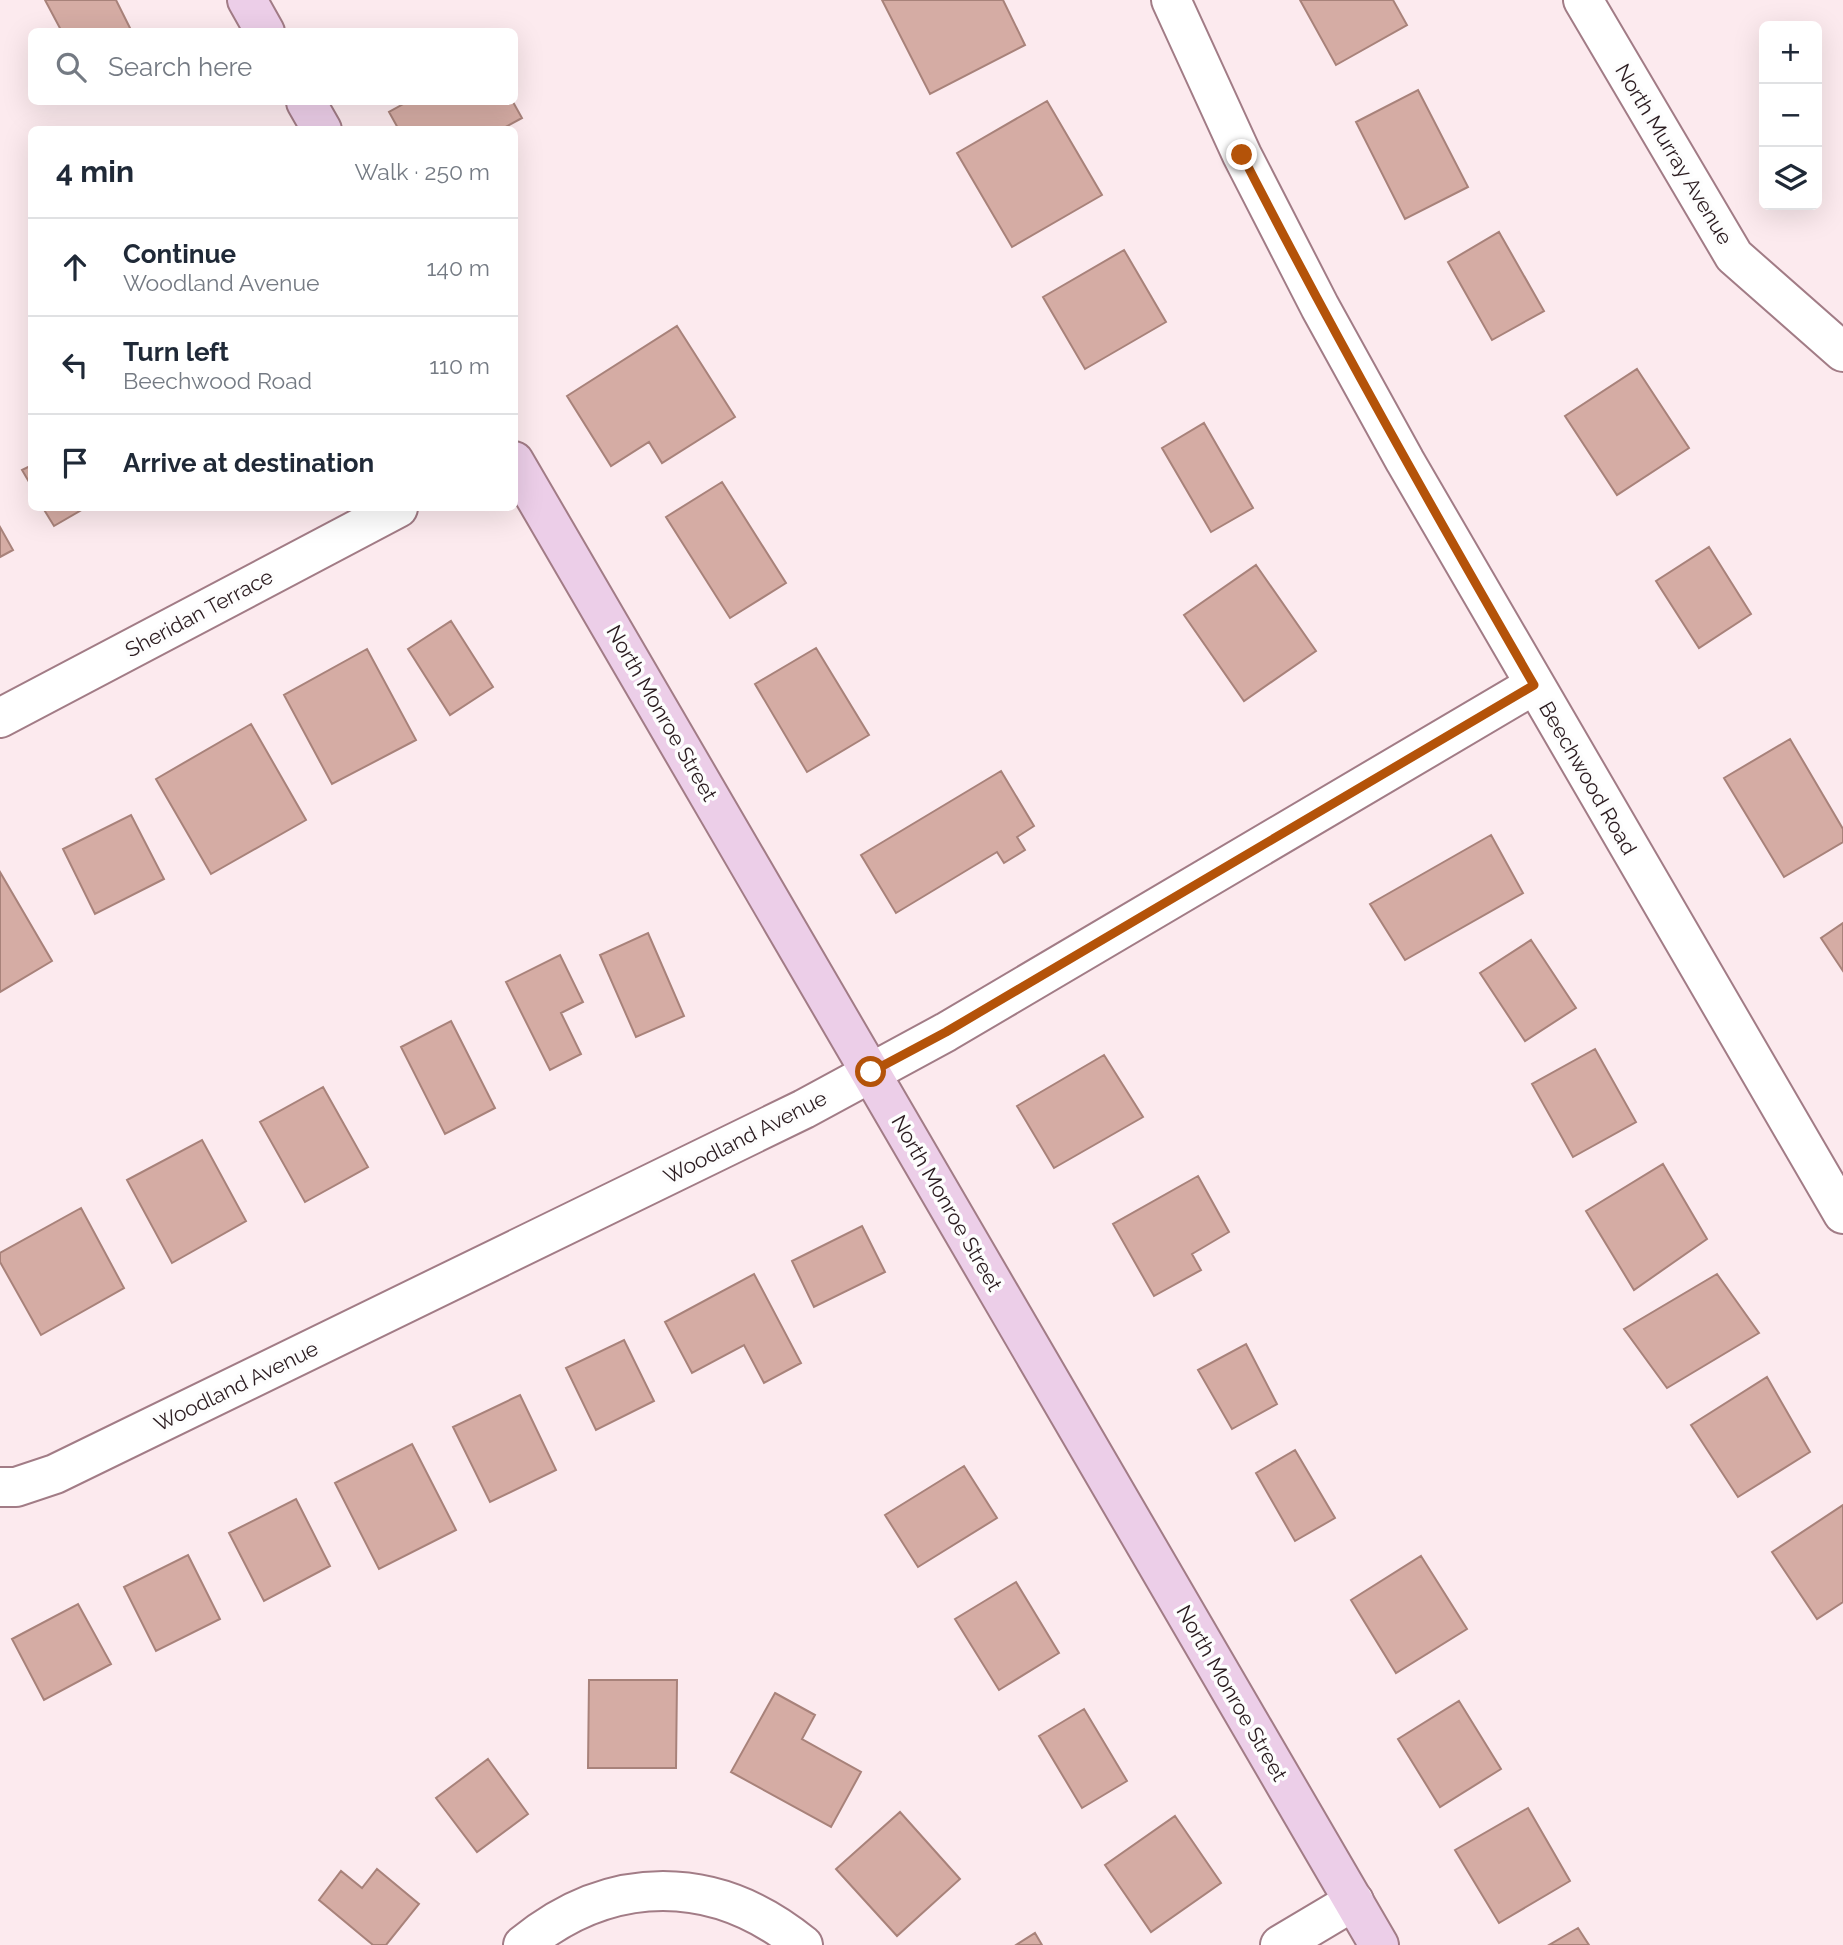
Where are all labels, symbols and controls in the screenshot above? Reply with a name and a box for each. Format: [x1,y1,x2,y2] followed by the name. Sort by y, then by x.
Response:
[1759,21,1822,210] map controls
[1759,21,1822,84] button: +
[28,28,518,105] search box
[52,48,90,86] icon: search
[108,52,252,82] text: Search here
[1610,59,1738,249] street label: North Murray Avenue
[1759,84,1822,147] button: −
[1226,139,1257,170] route end
[1759,147,1822,210] button: layers
[56,154,134,189] text: 4 min
[355,158,490,185] text: Walk · 250 m
[123,239,236,269] text: Continue
[56,248,94,286] icon: ahead
[427,254,490,281] text: 140 m
[123,269,320,296] text: Woodland Avenue
[123,337,229,367] text: Turn left
[56,346,94,384] icon: left
[429,352,490,379] text: 110 m
[123,367,312,394] text: Beechwood Road
[56,444,94,482] icon: arrive
[123,448,374,478] text: Arrive at destination
[121,564,277,662] street label: Sheridan Terrace
[601,621,723,805] street label: North Monroe Street
[1534,697,1642,859] street label: Beechwood Road
[855,1056,886,1087] route start
[659,1085,831,1189] street label: Woodland Avenue
[886,1111,1008,1295] street label: North Monroe Street
[150,1335,322,1437] street label: Woodland Avenue
[1171,1601,1293,1785] street label: North Monroe Street

